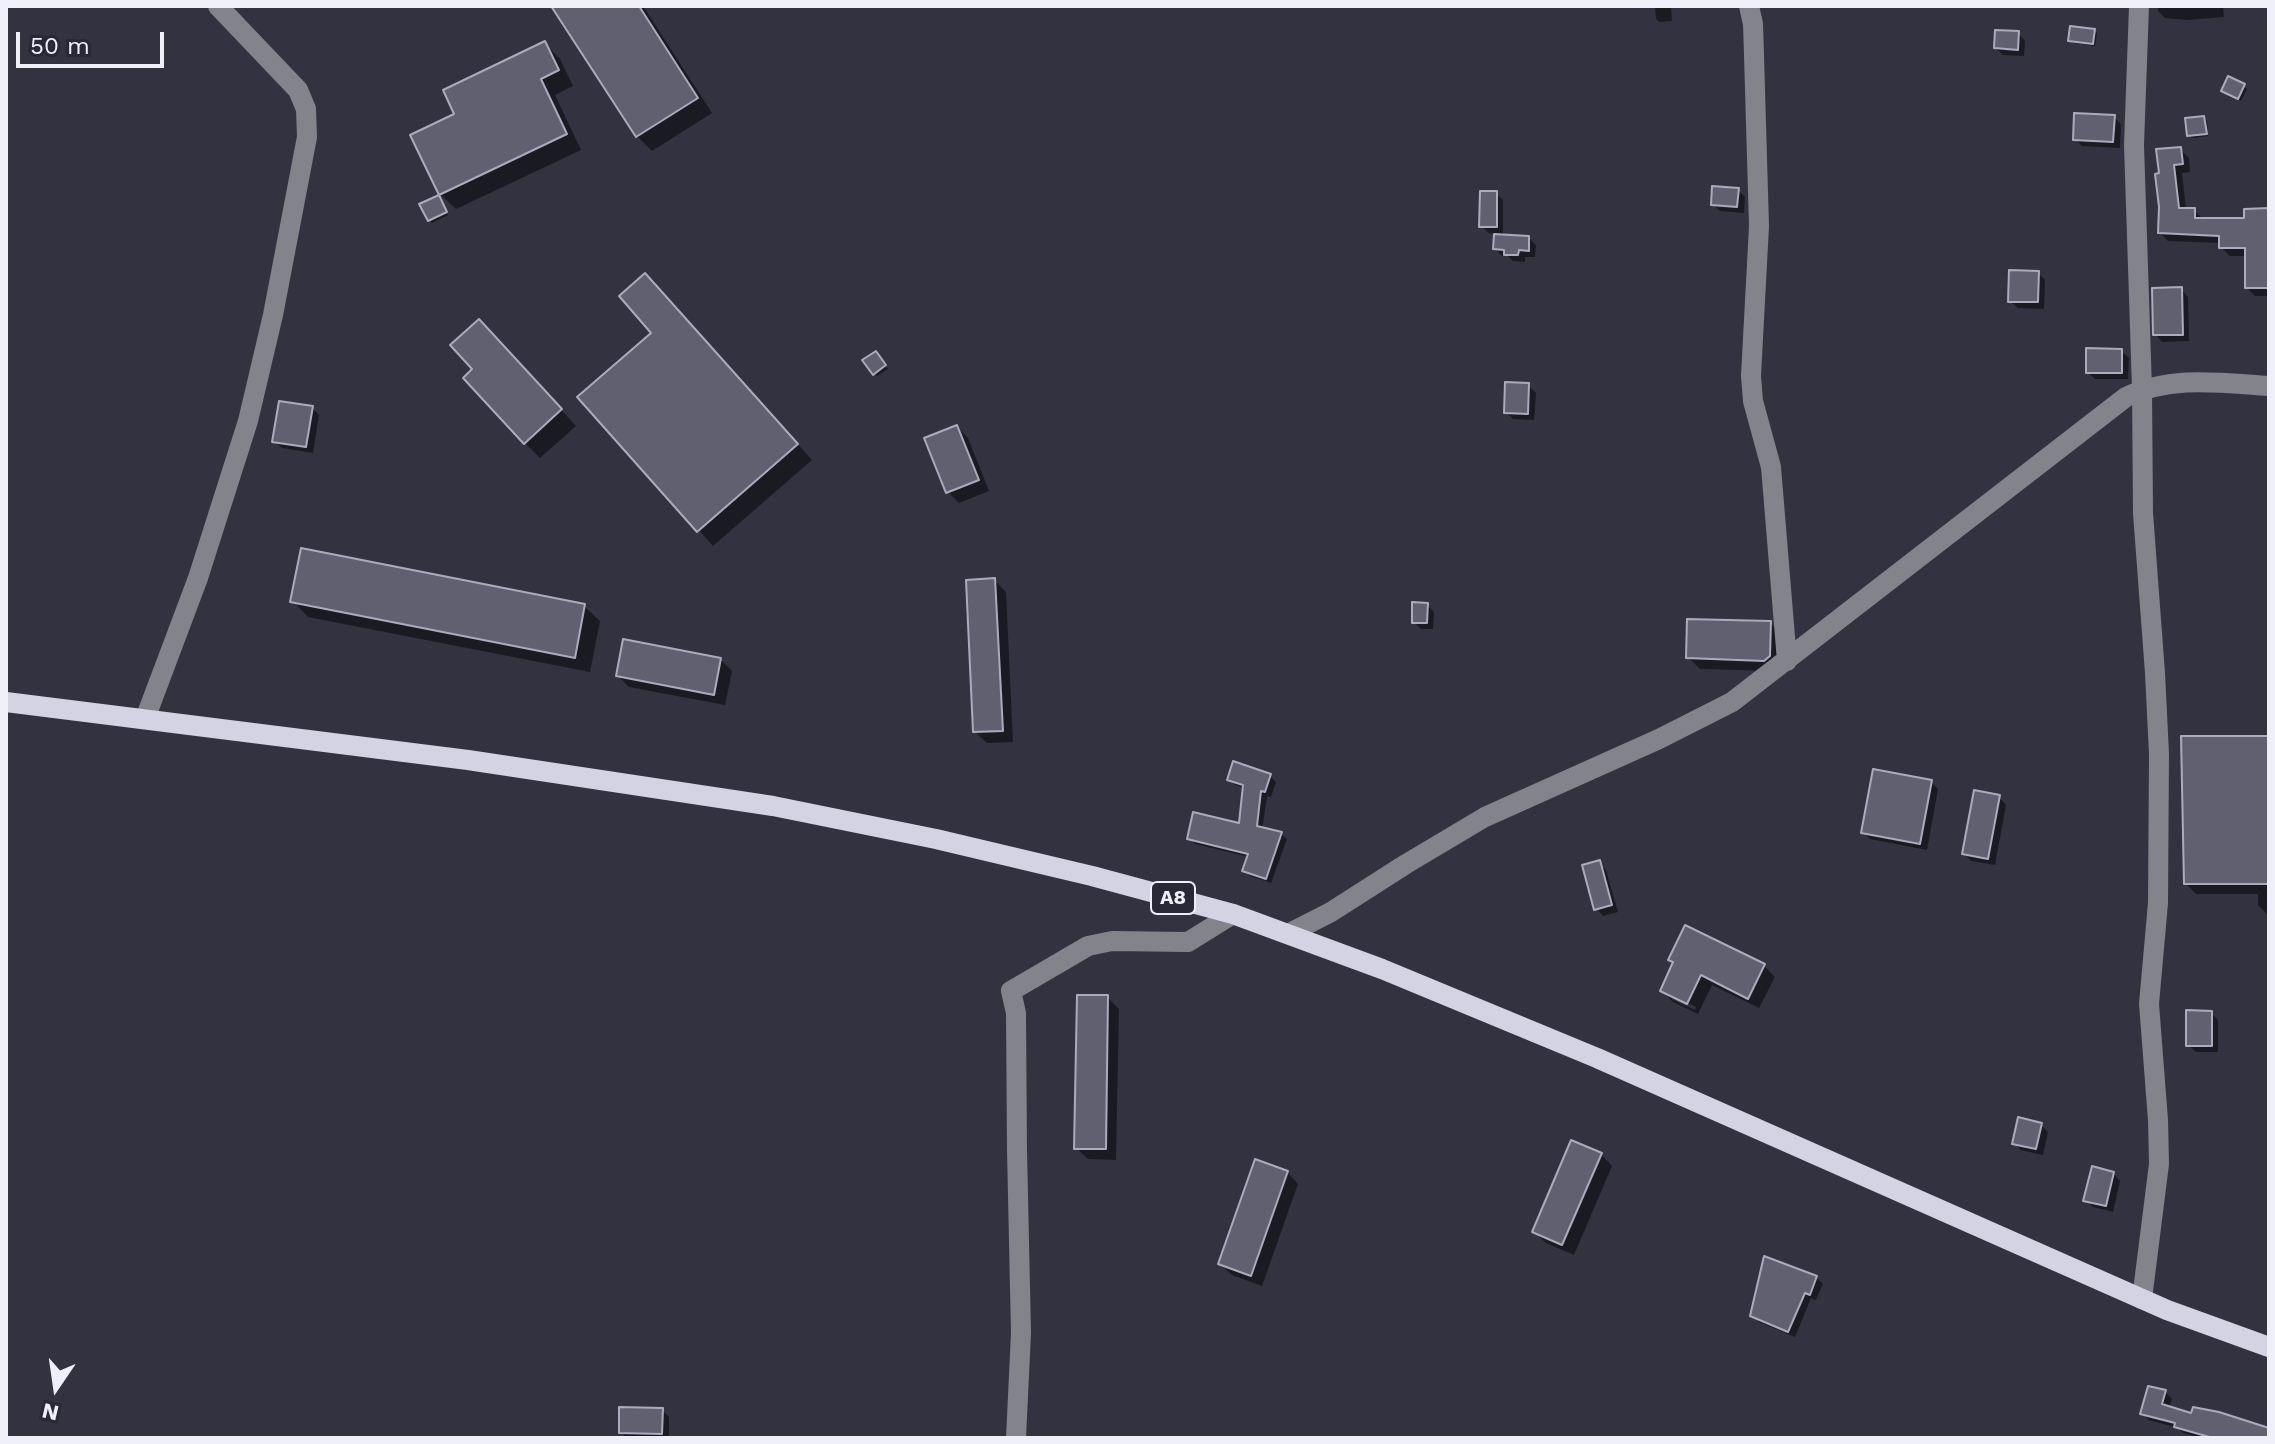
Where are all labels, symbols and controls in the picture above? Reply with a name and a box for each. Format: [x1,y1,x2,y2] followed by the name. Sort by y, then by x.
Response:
[20,16,168,66] scale bar
[30,32,90,60] text: 50 m
[1151,882,1195,914] road number: A8
[16,1348,96,1428] north arrow
[40,1398,61,1426] text: N

